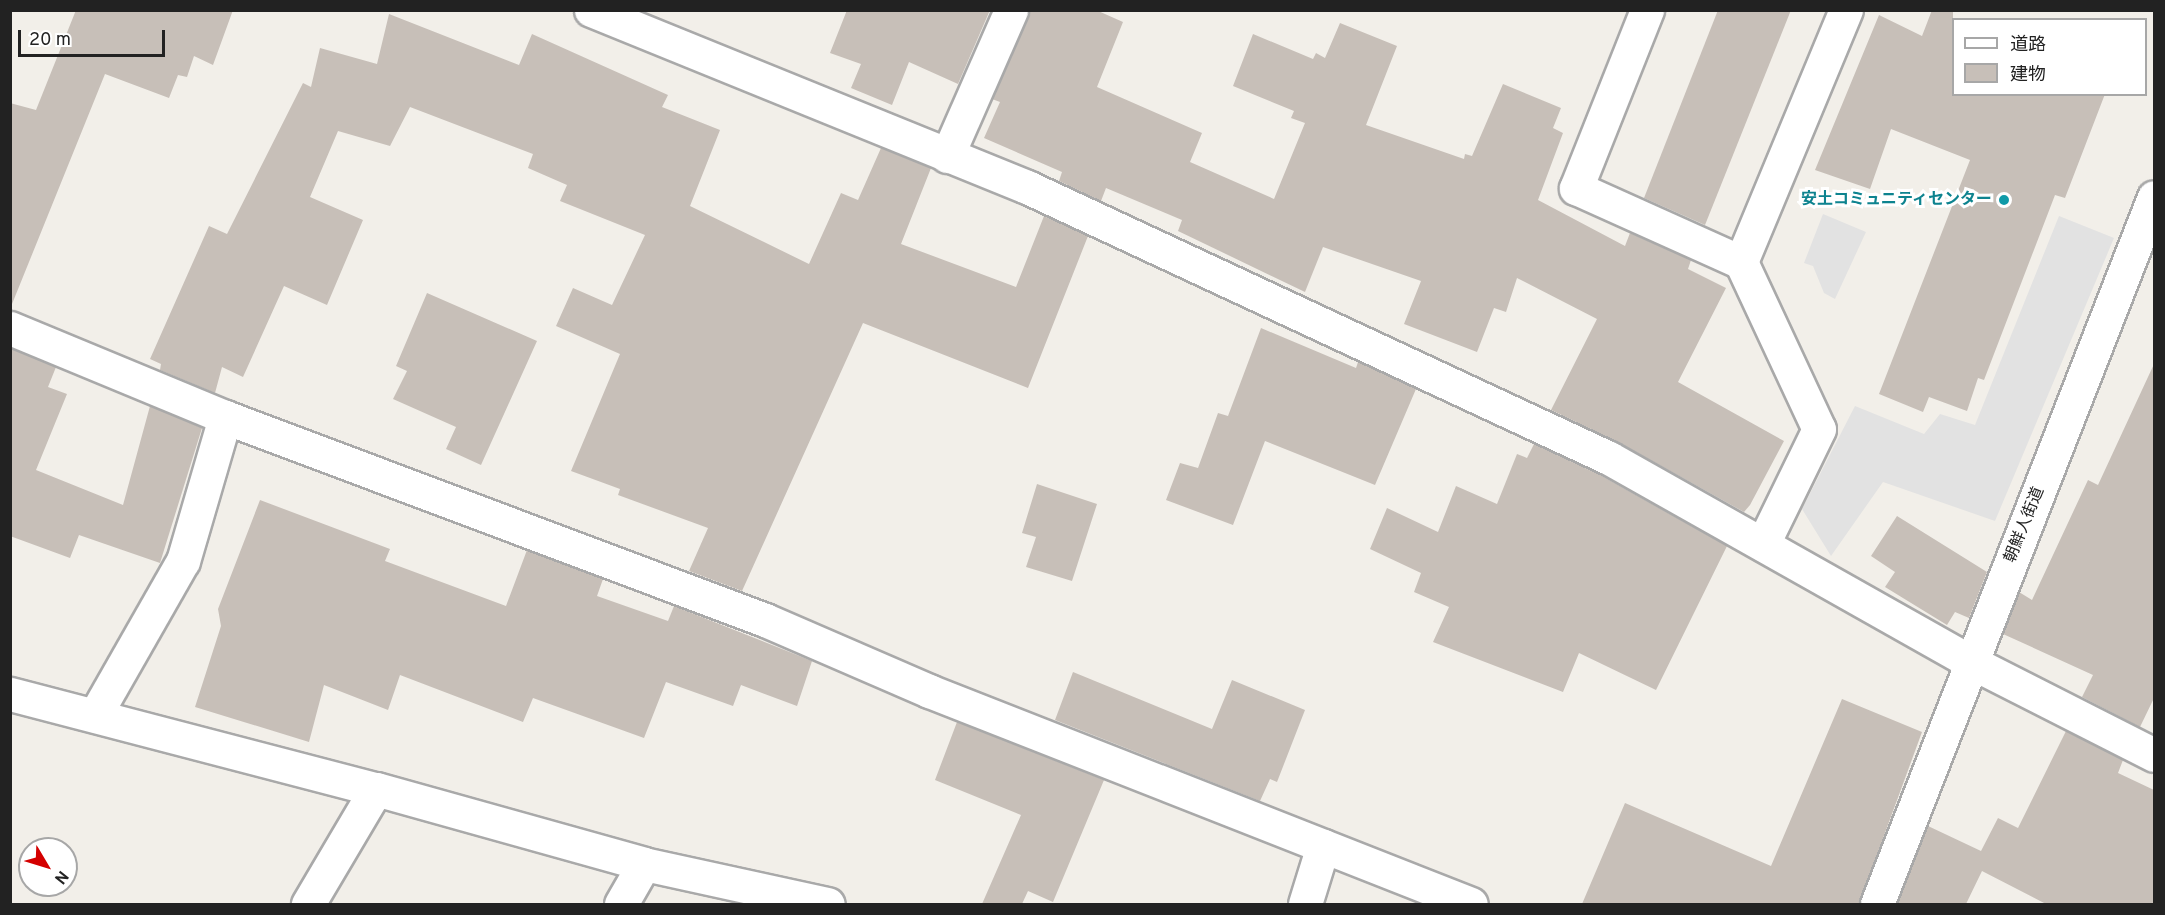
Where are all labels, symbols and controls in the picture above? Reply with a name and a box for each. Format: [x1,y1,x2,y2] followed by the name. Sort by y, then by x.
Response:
[21,18,168,56] scale bar
[1952,18,2147,96] legend
[29,29,71,52] text: 20 m
[2010,34,2046,57] text: 道路
[2010,64,2046,87] text: 建物
[1800,190,1992,210] place label: 安土コミュニティセンター
[1997,193,2011,207] marker: 安土コミュニティセンター
[2001,484,2049,566] street label: 朝鮮人街道
[18,837,78,897] north arrow
[49,866,72,888] text: N

